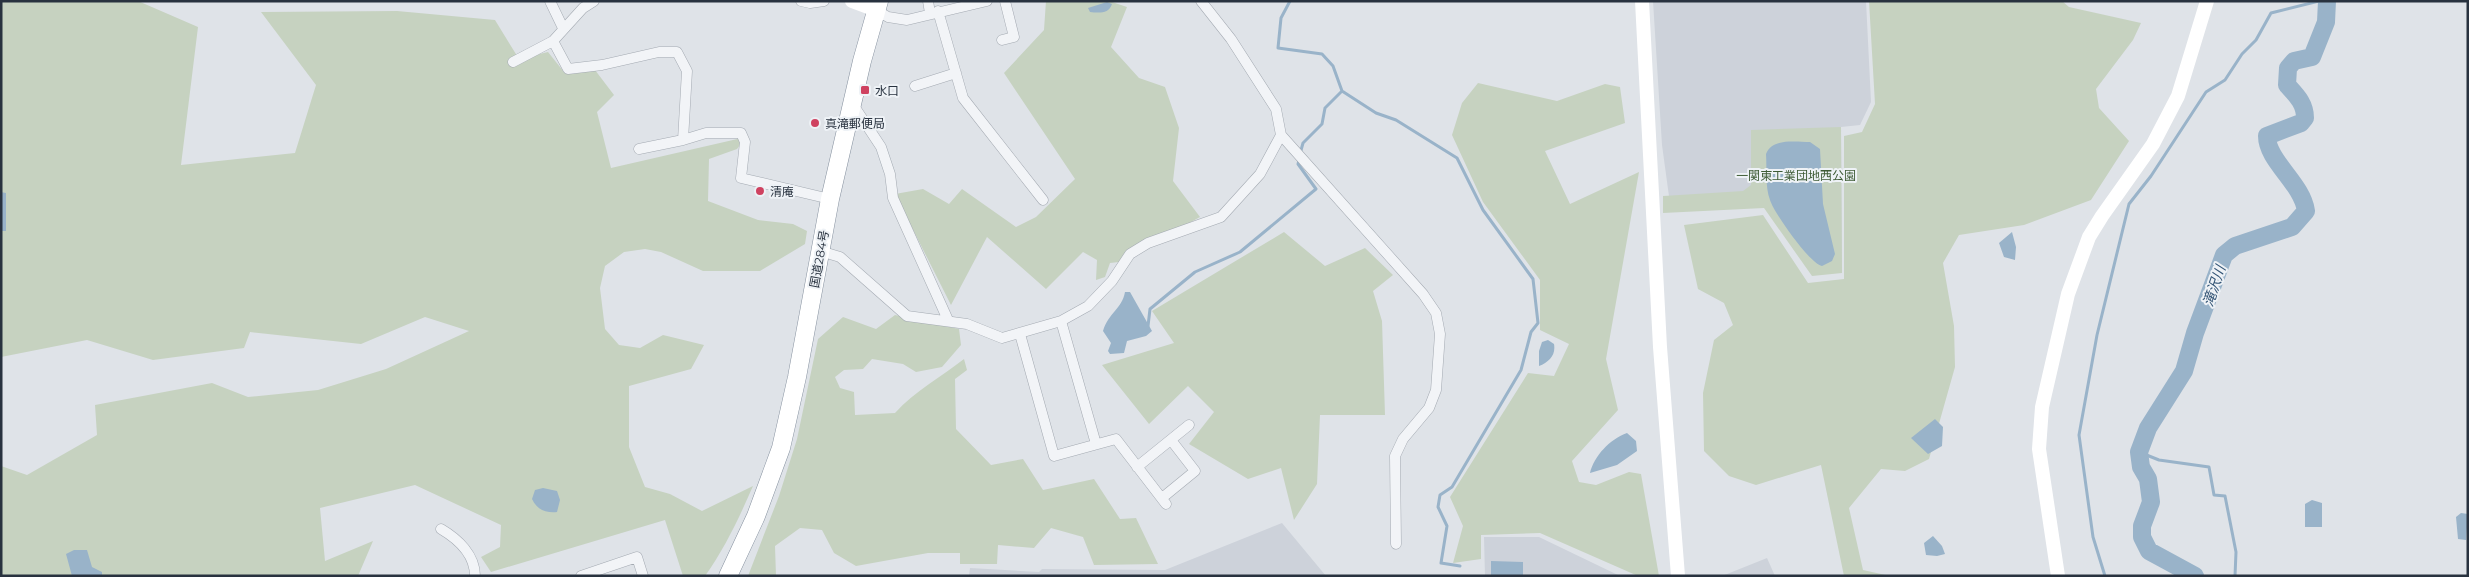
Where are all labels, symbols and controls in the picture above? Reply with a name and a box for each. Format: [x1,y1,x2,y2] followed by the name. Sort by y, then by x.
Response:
[875,83,899,98] place label: 水口
[859,84,871,96] marker: 水口
[825,116,885,131] place label: 真滝郵便局
[809,117,821,129] marker: 真滝郵便局
[1736,168,1856,183] park label: 一関東工業団地西公園
[770,184,794,199] place label: 清庵
[754,185,766,197] marker: 清庵
[807,229,831,289] street label: 国道284号
[2199,261,2230,309] water label: 滝沢川

